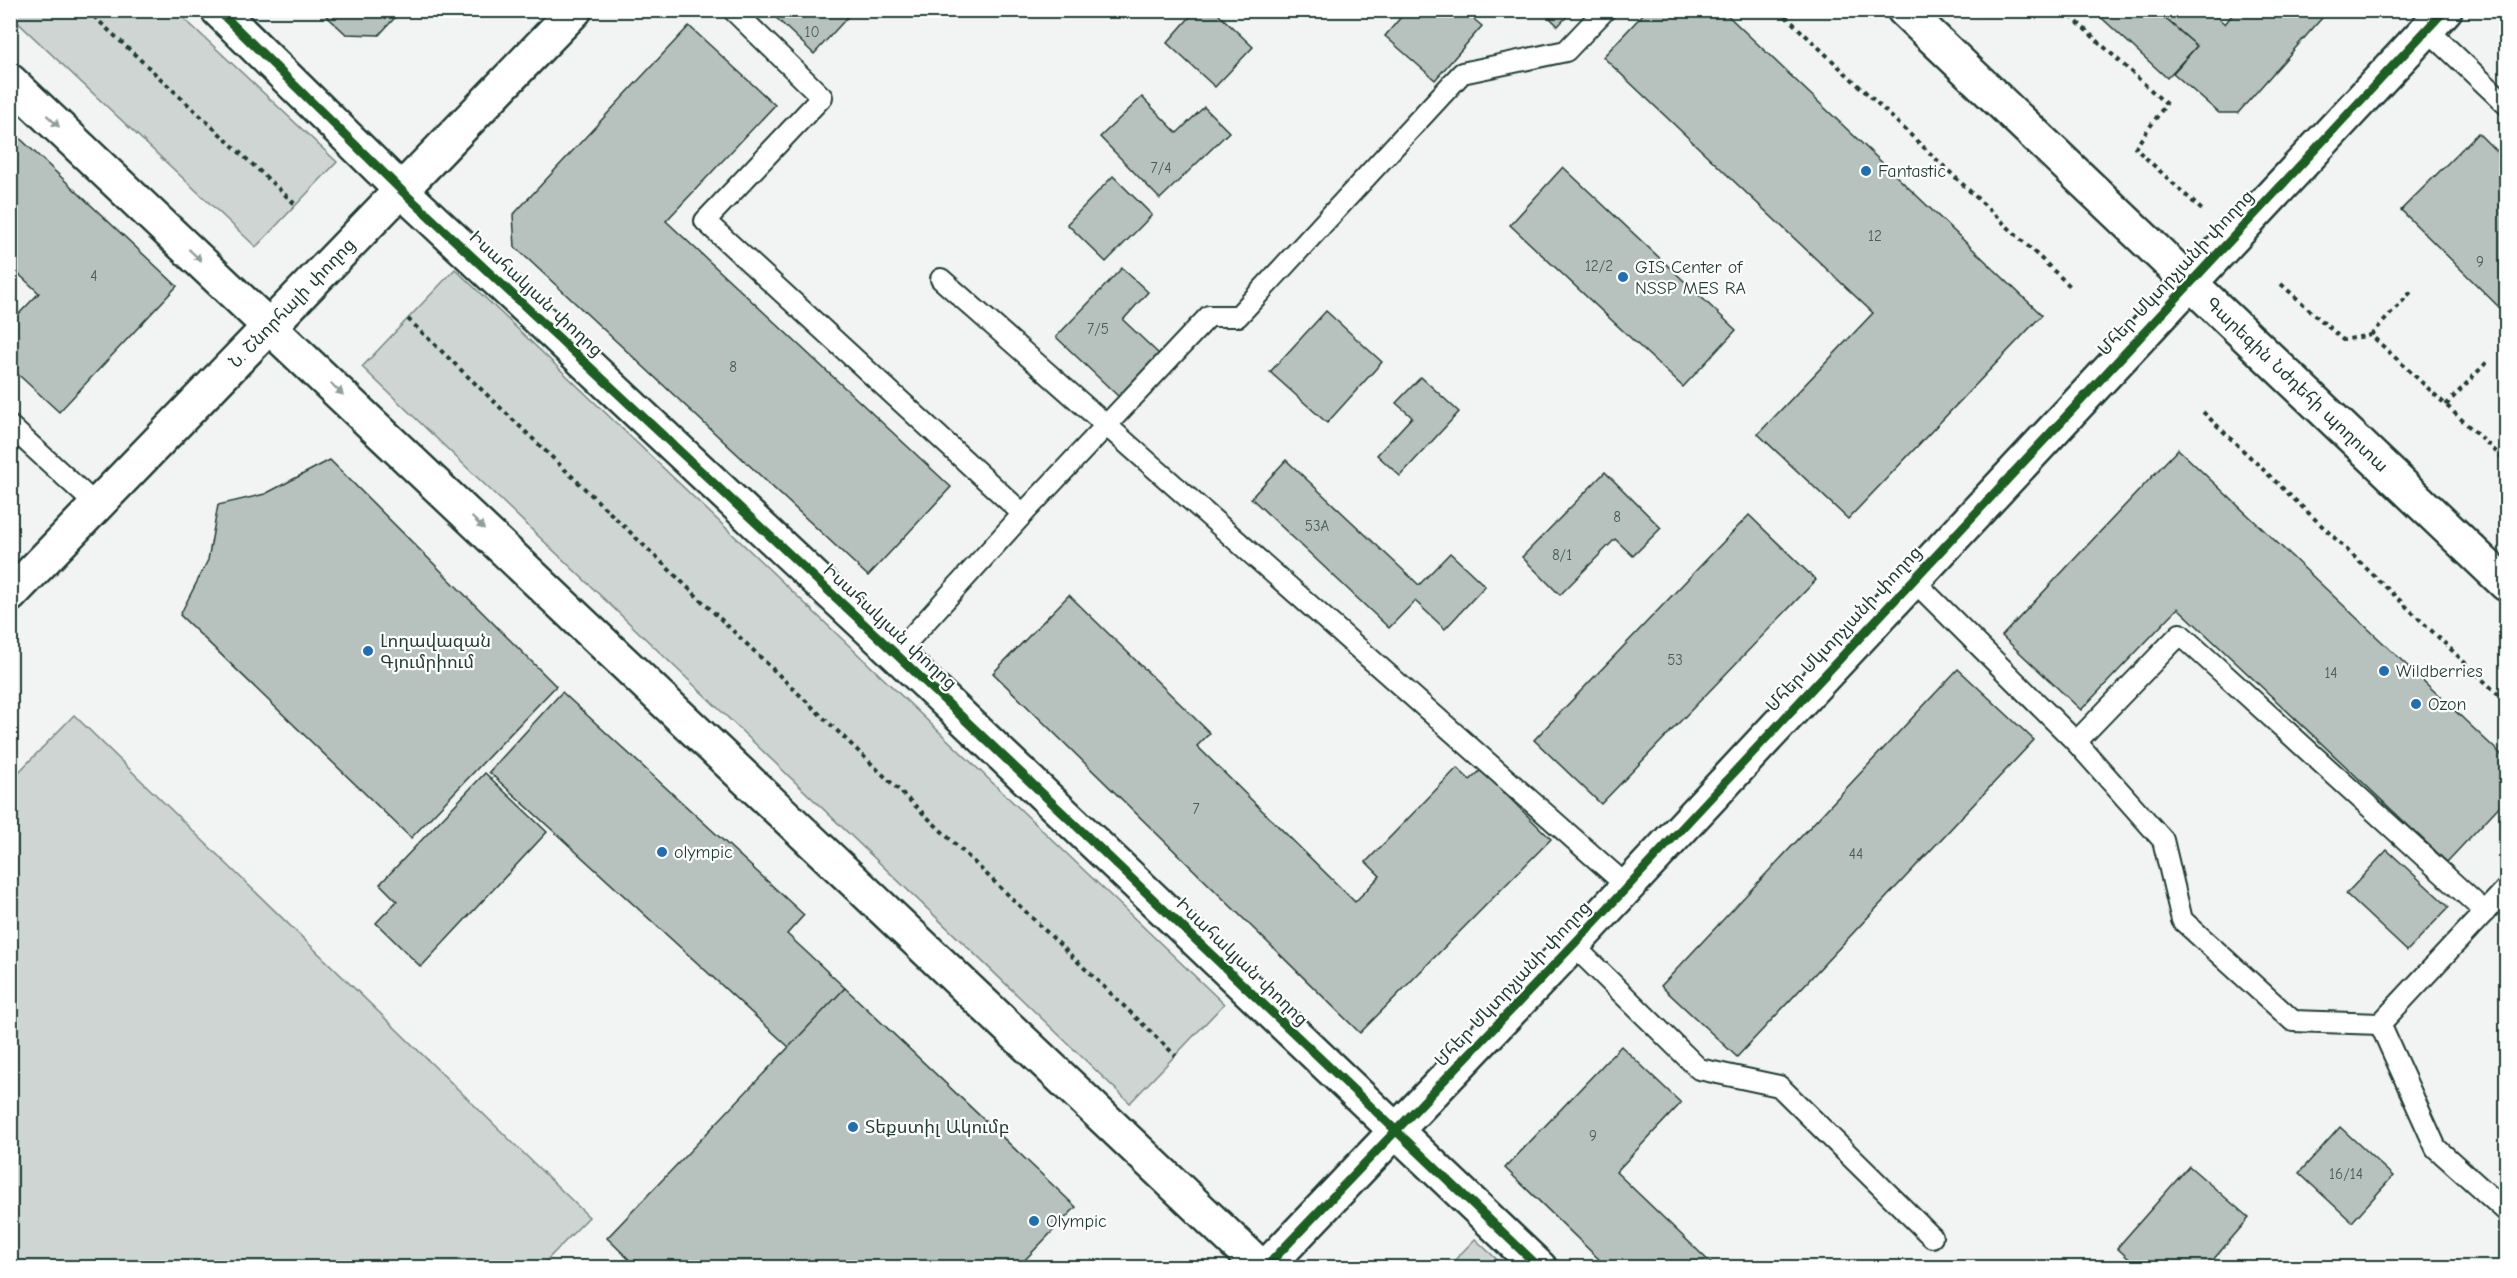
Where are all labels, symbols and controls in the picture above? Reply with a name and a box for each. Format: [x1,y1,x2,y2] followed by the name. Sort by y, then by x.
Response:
[804,23,820,41] house number: 10
[45,114,60,127] one-way arrow
[1151,159,1171,177] house number: 7/4
[1878,161,1946,182] place label: Fantastic
[1859,164,1873,178] marker: Fantastic
[2094,186,2258,360] street label: Մհեր Մկտրչյանի փողոց
[465,227,607,361] street label: Իսահակյան փողոց
[1868,227,1882,245] house number: 12
[225,234,359,372] street label: Ն. Շնորհալի փողոց
[187,248,202,261] one-way arrow
[2476,253,2484,271] house number: 9
[1585,257,1613,275] house number: 12/2
[1635,257,1746,299] place label: GIS Center of NSSP MES RA
[90,267,98,285] house number: 4
[1616,270,1630,284] marker: GIS Center of NSSP MES RA
[2201,293,2393,476] street label: Գարեգին Նժդեհի պողոտա
[1087,320,1109,338] house number: 7/5
[729,358,737,376] house number: 8
[329,382,344,396] one-way arrow
[1613,508,1621,526] house number: 8
[471,516,486,530] one-way arrow
[1305,517,1330,535] house number: 53A
[1762,542,1926,716] street label: Մհեր Մկտրչյանի փողոց
[1552,546,1572,564] house number: 8/1
[819,560,961,694] street label: Իսահակյան փողոց
[380,631,491,673] place label: Լողավազան Գյումրիում
[361,644,375,658] marker: Լողավազան Գյումրիում
[1667,651,1683,669] house number: 53
[2396,661,2483,682] place label: Wildberries
[2324,664,2338,682] house number: 14
[2377,664,2391,678] marker: Wildberries
[2428,694,2466,715] place label: Ozon
[2409,697,2423,711] marker: Ozon
[1192,800,1200,818] house number: 7
[674,842,733,863] place label: olympic
[655,845,669,859] marker: olympic
[1849,845,1863,863] house number: 44
[1172,894,1312,1030] street label: Իսահակյան փողոց
[1431,897,1595,1071] street label: Մհեր Մկտրչյանի փողոց
[865,1117,1009,1138] place label: Տեքստիլ Ակումբ
[846,1120,860,1134] marker: Տեքստիլ Ակումբ
[1589,1127,1597,1145] house number: 9
[2329,1165,2363,1183] house number: 16/14
[1046,1211,1107,1232] place label: Olympic
[1027,1214,1041,1228] marker: Olympic

